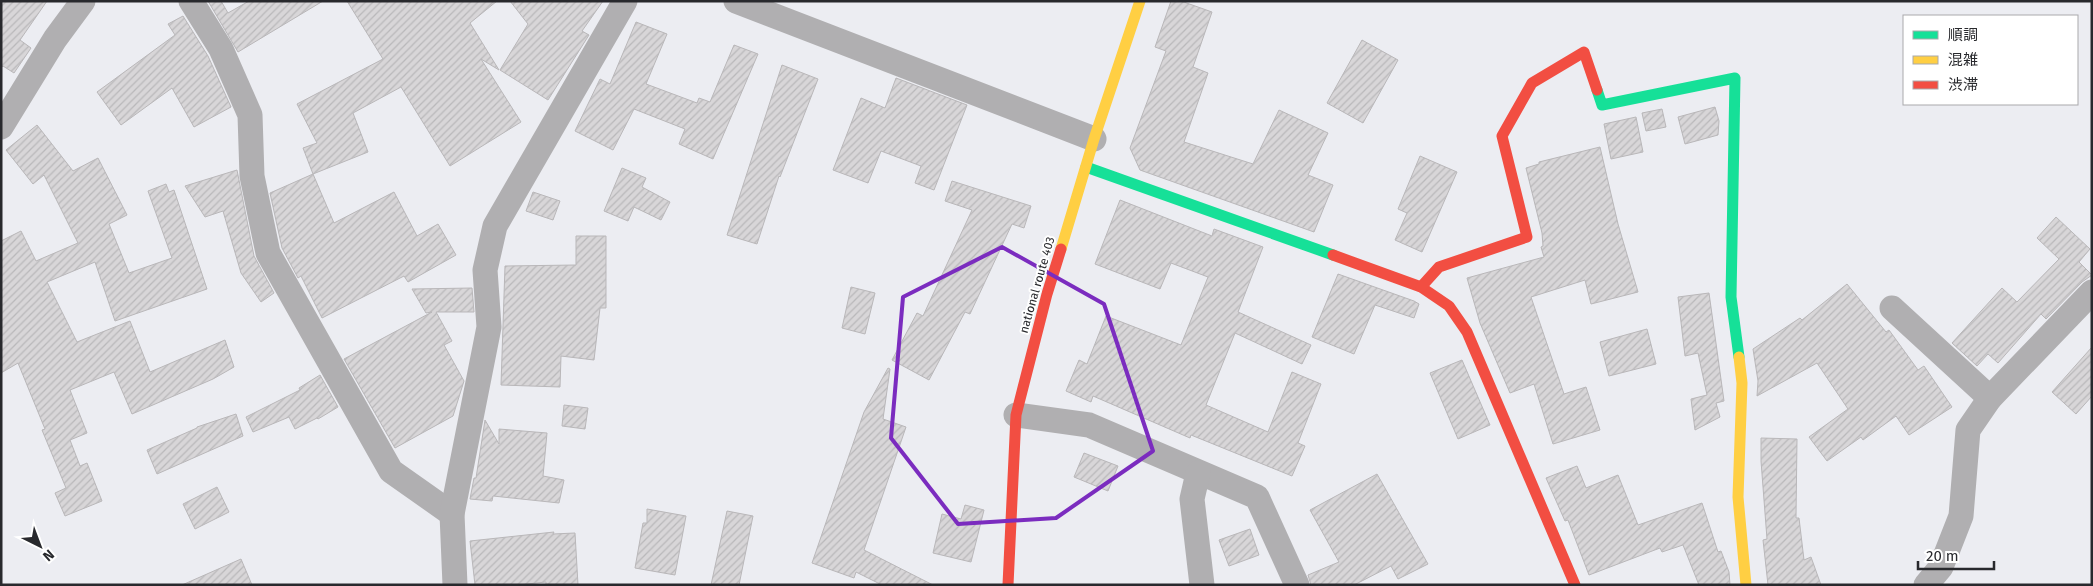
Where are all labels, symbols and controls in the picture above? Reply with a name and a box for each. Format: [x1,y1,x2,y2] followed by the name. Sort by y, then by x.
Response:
[1903,15,2078,105] legend
[1948,26,1978,44] text: 順調
[1948,51,1978,69] text: 混雑
[1948,76,1978,94] text: 渋滞
[1017,235,1057,335] street label: national route 403
[15,521,65,571] north arrow
[1918,538,1994,570] scale bar
[39,546,58,565] text: N
[1926,547,1959,565] text: 20 m

